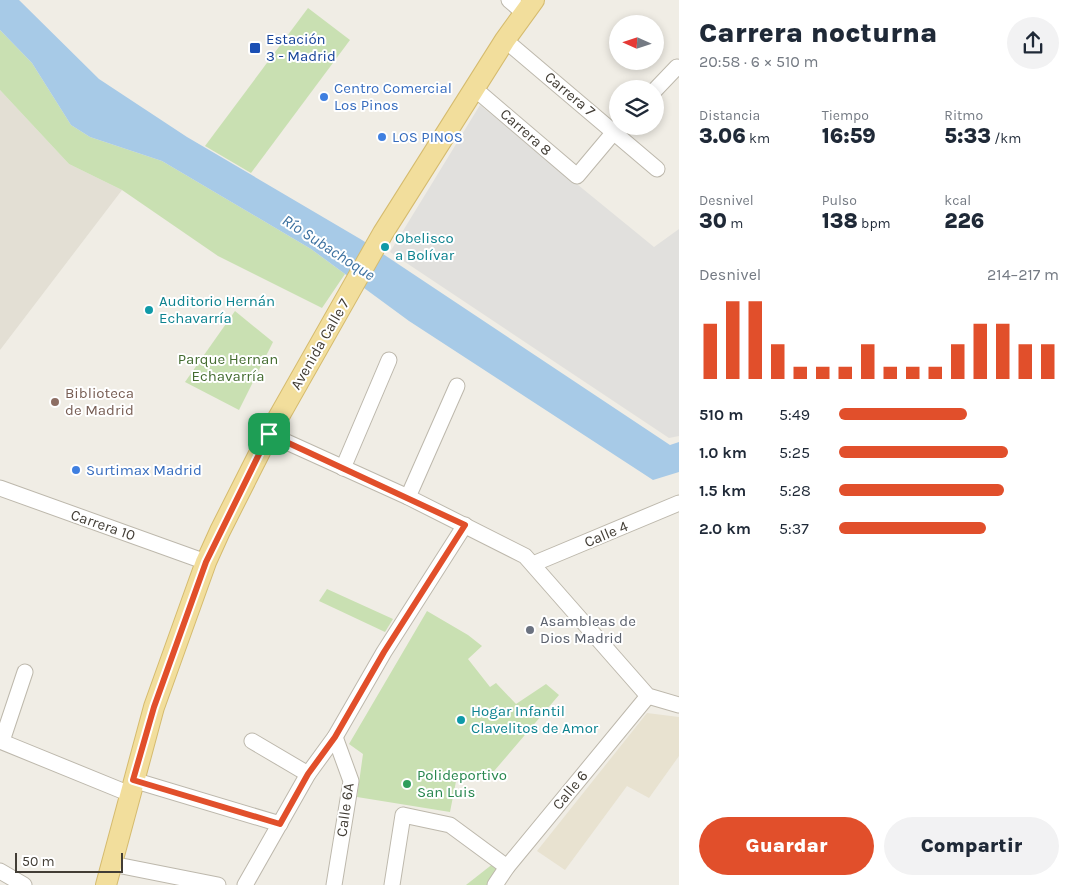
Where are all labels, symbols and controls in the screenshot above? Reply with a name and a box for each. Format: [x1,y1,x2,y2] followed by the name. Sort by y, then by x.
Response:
[609,15,664,70] north arrow
[609,15,664,135] map controls
[699,16,937,49] text: Carrera nocturna
[1007,17,1059,69] button: share
[266,30,336,65] place label: Estación 3 - Madrid
[248,41,262,55] marker: Estación 3 - Madrid
[699,52,819,71] text: 20:58 · 6 × 510 m
[541,68,599,120] street label: Carrera 7
[334,79,452,114] place label: Centro Comercial Los Pinos
[609,80,664,135] button: layers
[318,91,330,103] marker: Centro Comercial Los Pinos
[497,105,555,159] street label: Carrera 8
[699,107,760,124] text: Distancia
[822,107,869,124] text: Tiempo
[944,107,983,124] text: Ritmo
[699,124,746,148] text: 3.06
[822,124,876,148] text: 16:59
[944,124,991,148] text: 5:33
[392,128,463,146] place label: LOS PINOS
[746,130,770,147] text: km
[991,130,1021,147] text: /km
[376,131,388,143] marker: LOS PINOS
[699,192,754,209] text: Desnivel
[822,192,857,209] text: Pulso
[944,192,971,209] text: kcal
[699,209,727,233] text: 30
[822,209,858,233] text: 138
[944,209,984,233] text: 226
[279,210,379,285] water label: Río Subachoque
[727,215,743,232] text: m
[858,215,891,232] text: bpm
[395,229,455,264] place label: Obelisco a Bolívar
[379,241,391,253] marker: Obelisco a Bolívar
[699,265,761,284] text: Desnivel
[987,265,1059,284] text: 214–217 m
[159,292,275,327] place label: Auditorio Hernán Echavarría
[287,295,353,393] street label: Avenida Calle 7
[143,304,155,316] marker: Auditorio Hernán Echavarría
[178,350,278,385] park label: Parque Hernan Echavarría
[65,384,134,419] place label: Biblioteca de Madrid
[49,396,61,408] marker: Biblioteca de Madrid
[699,405,743,424] text: 510 m
[779,405,810,424] text: 5:49
[248,413,290,455] pin
[255,420,283,448] icon: arrive
[699,443,747,462] text: 1.0 km
[779,443,810,462] text: 5:25
[86,461,202,479] place label: Surtimax Madrid
[70,464,82,476] marker: Surtimax Madrid
[699,481,746,500] text: 1.5 km
[779,481,811,500] text: 5:28
[68,506,138,544] street label: Carrera 10
[582,517,631,551] street label: Calle 4
[699,519,751,538] text: 2.0 km
[779,519,809,538] text: 5:37
[540,612,636,647] place label: Asambleas de Dios Madrid
[524,624,536,636] marker: Asambleas de Dios Madrid
[471,702,599,737] place label: Hogar Infantil Clavelitos de Amor
[455,714,467,726] marker: Hogar Infantil Clavelitos de Amor
[417,766,507,801] place label: Polideportivo San Luis
[548,767,592,813] street label: Calle 6
[401,778,413,790] marker: Polideportivo San Luis
[332,781,358,838] street label: Calle 6A
[699,817,874,875] button: Guardar
[884,817,1059,875] button: Compartir
[15,850,122,873] scale bar
[22,853,55,870] text: 50 m

